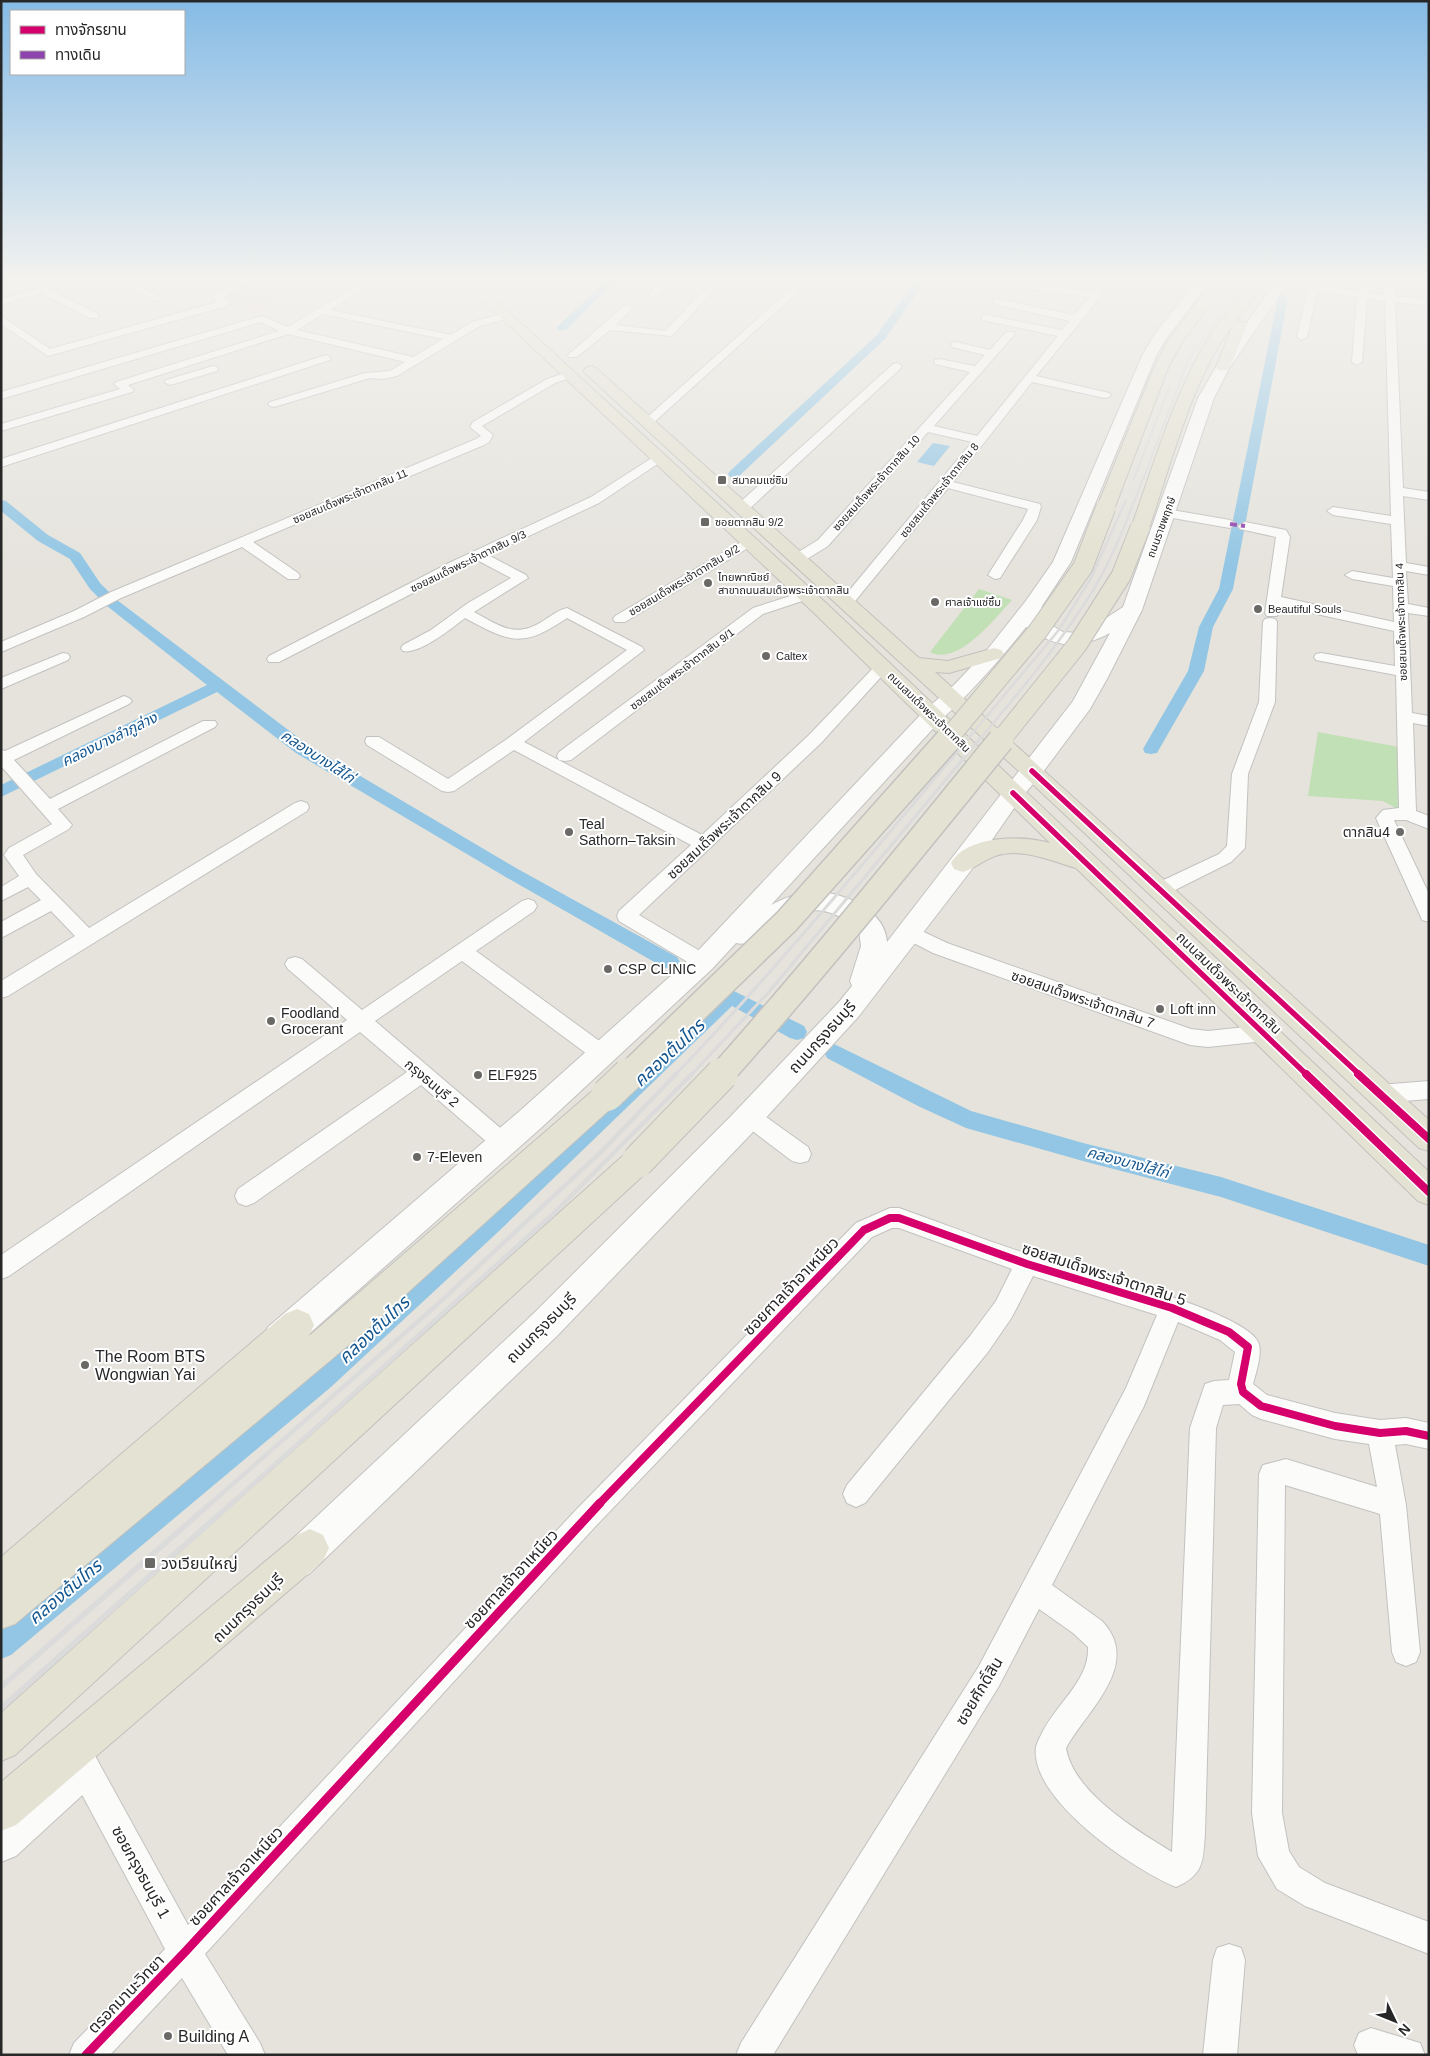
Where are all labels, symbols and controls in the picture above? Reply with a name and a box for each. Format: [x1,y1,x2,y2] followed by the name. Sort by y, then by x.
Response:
[10,10,185,75] legend
[55,21,127,38] text: ทางจักรยาน
[55,46,101,63] text: ทางเดิน
[830,433,922,533] street label: ซอยสมเด็จพระเจ้าตากสิน 10
[897,440,981,540] street label: ซอยสมเด็จพระเจ้าตากสิน 8
[291,466,409,526] street label: ซอยสมเด็จพระเจ้าตากสิน 11
[716,474,728,486] marker: สมาคมแซ่ซิม
[732,474,788,486] place label: สมาคมแซ่ซิม
[1144,495,1178,559] street label: ถนนราชพฤกษ์
[699,516,711,528] marker: ซอยตากสิน 9/2
[715,516,783,528] place label: ซอยตากสิน 9/2
[408,528,528,594] street label: ซอยสมเด็จพระเจ้าตากสิน 9/3
[626,542,742,618] street label: ซอยสมเด็จพระเจ้าตากสิน 9/2
[1393,563,1409,681] street label: ซอยสมเด็จพระเจ้าตากสิน 4
[717,571,849,596] place label: ไทยพาณิชย์ สาขาถนนสมเด็จพระเจ้าตากสิน
[702,577,714,589] marker: ไทยพาณิชย์ สาขาถนนสมเด็จพระเจ้าตากสิน
[945,595,1001,608] place label: ศาลเจ้าแซ่ซิ้ม
[929,596,941,608] marker: ศาลเจ้าแซ่ซิ้ม
[1252,603,1264,615] marker: Beautiful Souls
[1268,603,1342,615] place label: Beautiful Souls
[628,626,736,712] street label: ซอยสมเด็จพระเจ้าตากสิน 9/1
[760,650,772,662] marker: Caltex
[776,650,808,662] place label: Caltex
[885,669,973,755] street label: ถนนสมเด็จพระเจ้าตากสิน
[59,708,161,770] water label: คลองบางลำภูล่าง
[278,726,360,787] water label: คลองบางไส้ไก่
[664,768,785,882] street label: ซอยสมเด็จพระเจ้าตากสิน 9
[579,816,676,848] place label: Teal Sathorn–Taksin
[1343,824,1390,840] place label: ตากสิน4
[563,826,575,838] marker: Teal Sathorn–Taksin
[1394,826,1406,838] marker: ตากสิน4
[1173,929,1285,1037] street label: ถนนสมเด็จพระเจ้าตากสิน
[618,961,696,977] place label: CSP CLINIC
[602,963,614,975] marker: CSP CLINIC
[1009,967,1157,1031] street label: ซอยสมเด็จพระเจ้าตากสิน 7
[785,997,860,1077] street label: ถนนกรุงธนบุรี
[1170,1001,1216,1017] place label: Loft inn
[1154,1003,1166,1015] marker: Loft inn
[281,1005,343,1037] place label: Foodland Grocerant
[265,1015,277,1027] marker: Foodland Grocerant
[630,1015,709,1091] water label: คลองต้นไทร
[401,1056,463,1111] street label: กรุงธนบุรี 2
[488,1067,537,1083] place label: ELF925
[472,1069,484,1081] marker: ELF925
[1085,1143,1173,1182] water label: คลองบางไส้ไก่
[427,1149,482,1165] place label: 7-Eleven
[411,1151,423,1163] marker: 7-Eleven
[740,1234,842,1338] street label: ซอยศาลเจ้าอาเหนียว
[1020,1239,1188,1309] street label: ซอยสมเด็จพระเจ้าตากสิน 5
[503,1290,580,1367] street label: ถนนกรุงธนบุรี
[335,1292,414,1368] water label: คลองต้นไทร
[95,1348,205,1383] place label: The Room BTS Wongwian Yai
[79,1359,91,1371] marker: The Room BTS Wongwian Yai
[461,1526,561,1632] street label: ซอยศาลเจ้าอาเหนียว
[24,1555,106,1628] water label: คลองต้นไทร
[161,1555,238,1572] place label: วงเวียนใหญ่
[143,1556,157,1570] marker: วงเวียนใหญ่
[209,1570,288,1647] street label: ถนนกรุงธนบุรี
[951,1653,1006,1728] street label: ซอยศักดิ์สิน
[108,1823,173,1922] street label: ซอยกรุงธนบุรี 1
[186,1823,286,1929] street label: ซอยศาลเจ้าอาเหนียว
[84,1951,168,2037] street label: ตรอกมานะวิทยา
[1370,1996,1420,2046] north arrow
[1395,2021,1414,2039] text: N
[178,2028,249,2045] place label: Building A
[162,2030,174,2042] marker: Building A

